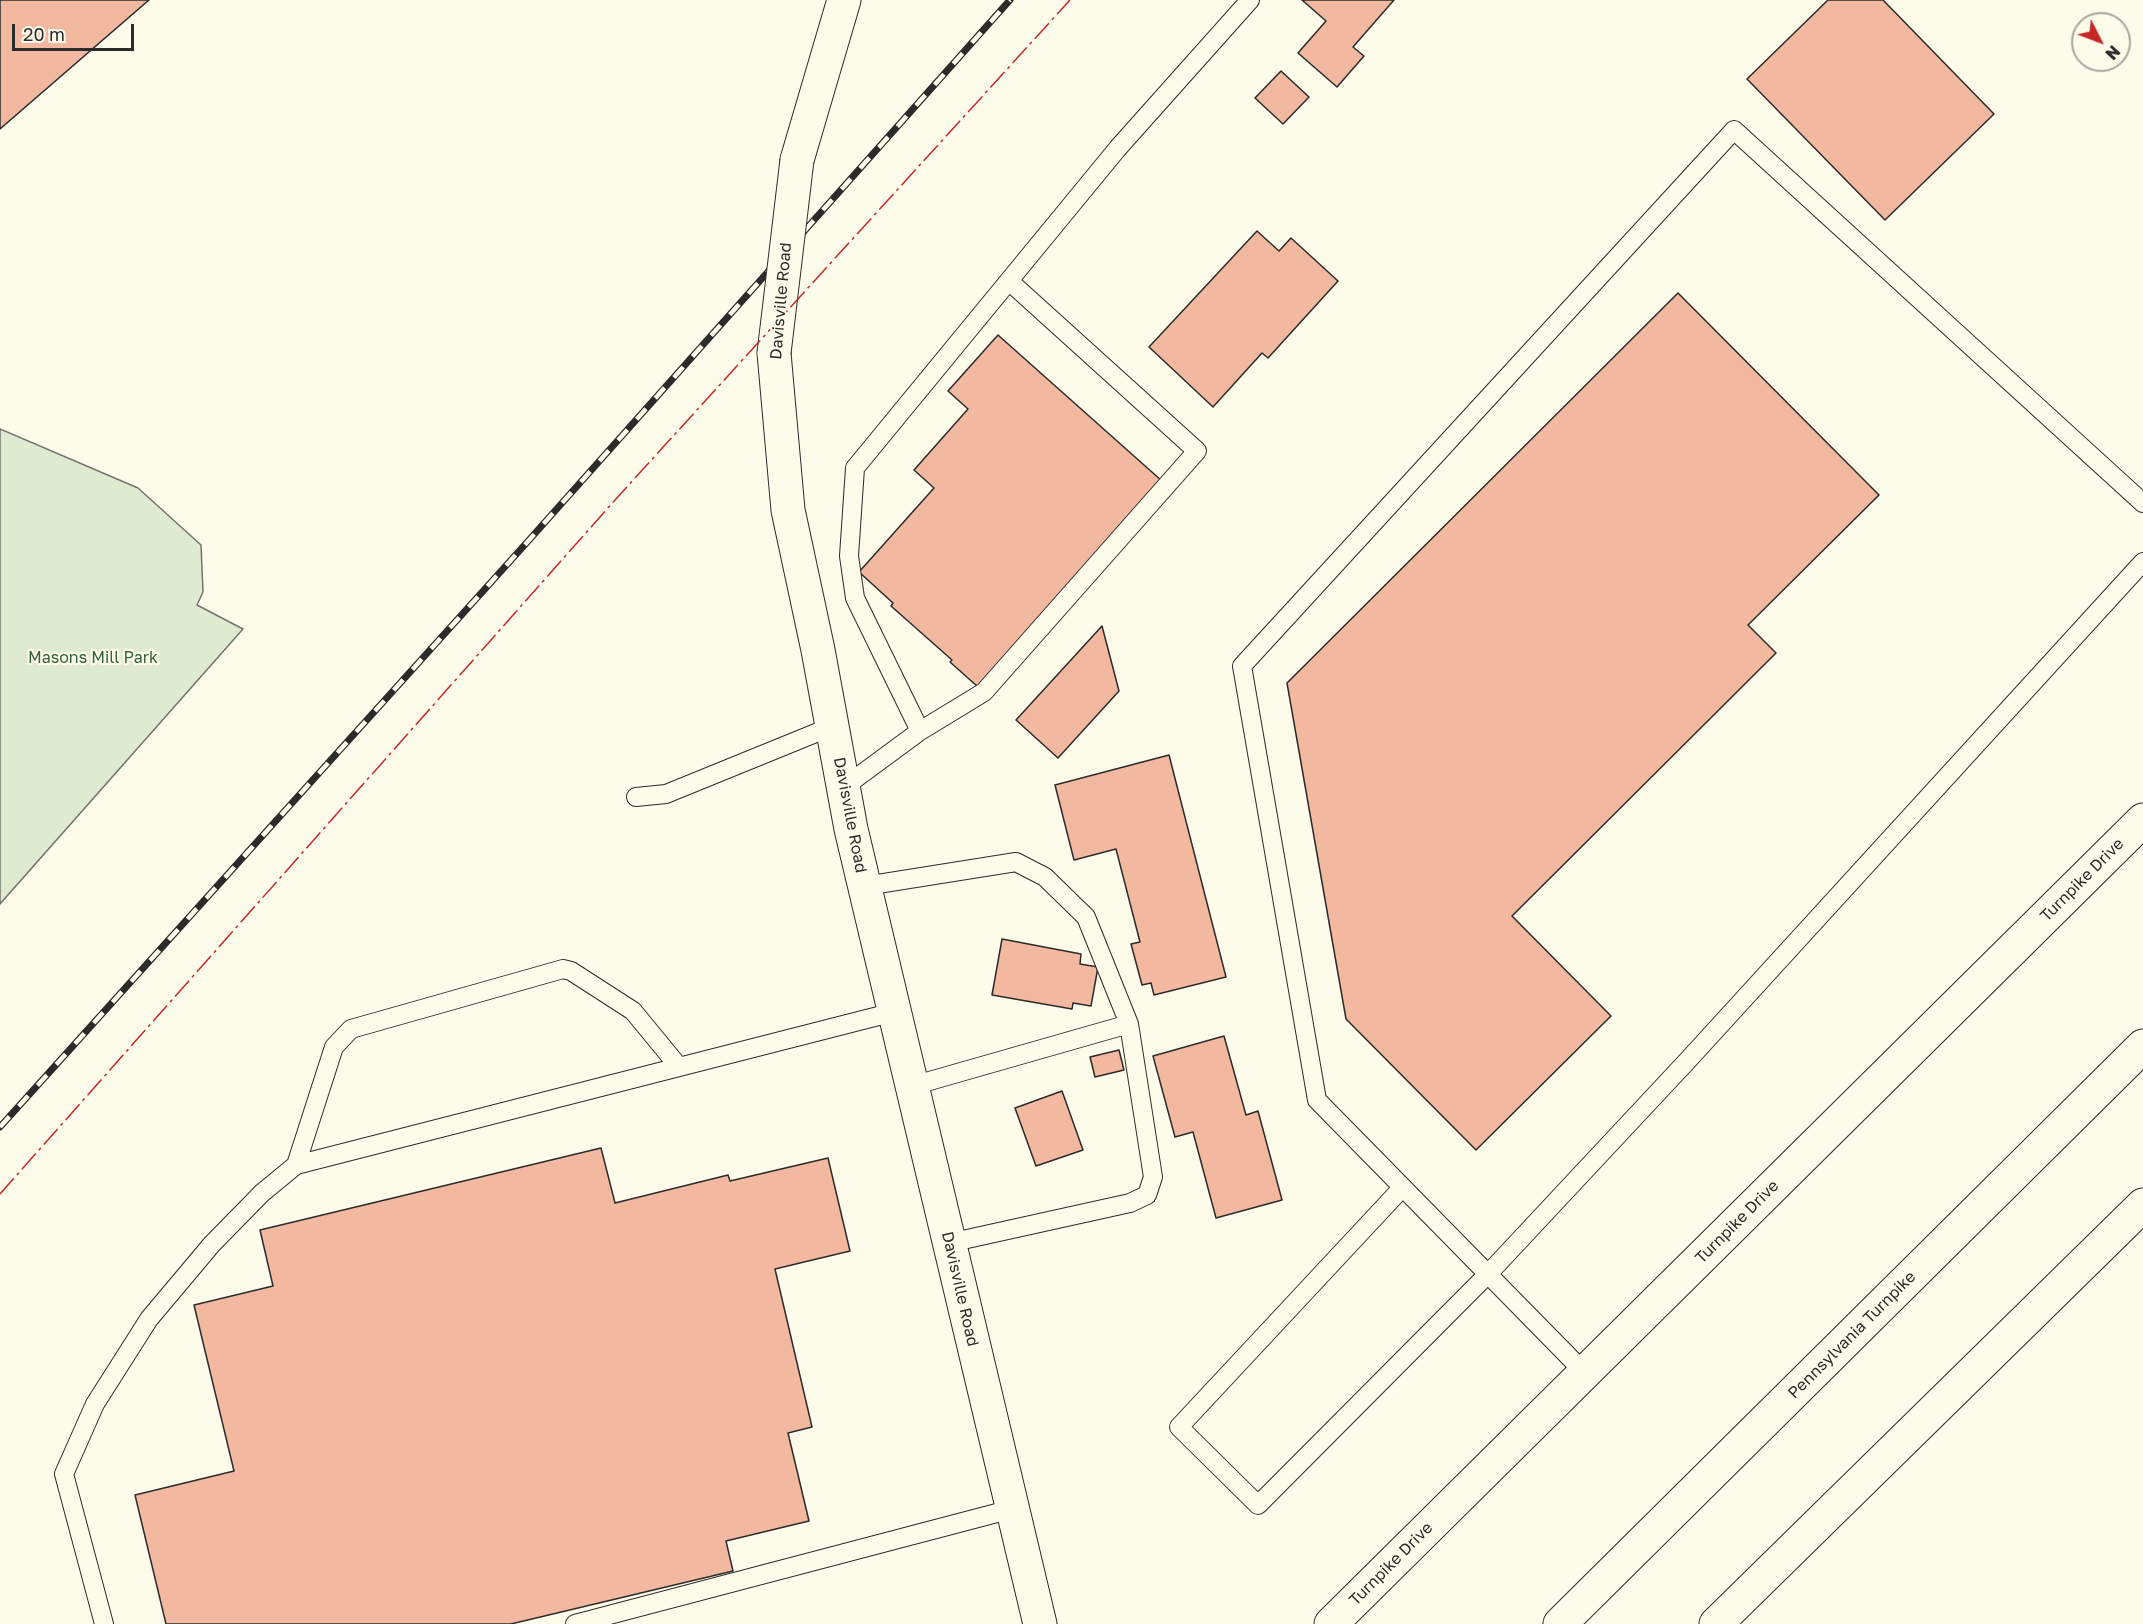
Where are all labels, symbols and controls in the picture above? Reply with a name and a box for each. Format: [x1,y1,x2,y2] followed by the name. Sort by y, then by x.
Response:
[15,12,136,50] scale bar
[2071,12,2131,72] north arrow
[23,23,65,45] text: 20 m
[2101,41,2124,64] text: N
[766,242,796,360] street label: Davisville Road
[28,648,158,668] park label: Masons Mill Park
[829,756,871,874] street label: Davisville Road
[2036,834,2128,926] street label: Turnpike Drive
[1691,1176,1783,1268] street label: Turnpike Drive
[937,1230,983,1348] street label: Davisville Road
[1784,1267,1920,1403] street label: Pennsylvania Turnpike
[1345,1518,1437,1610] street label: Turnpike Drive

